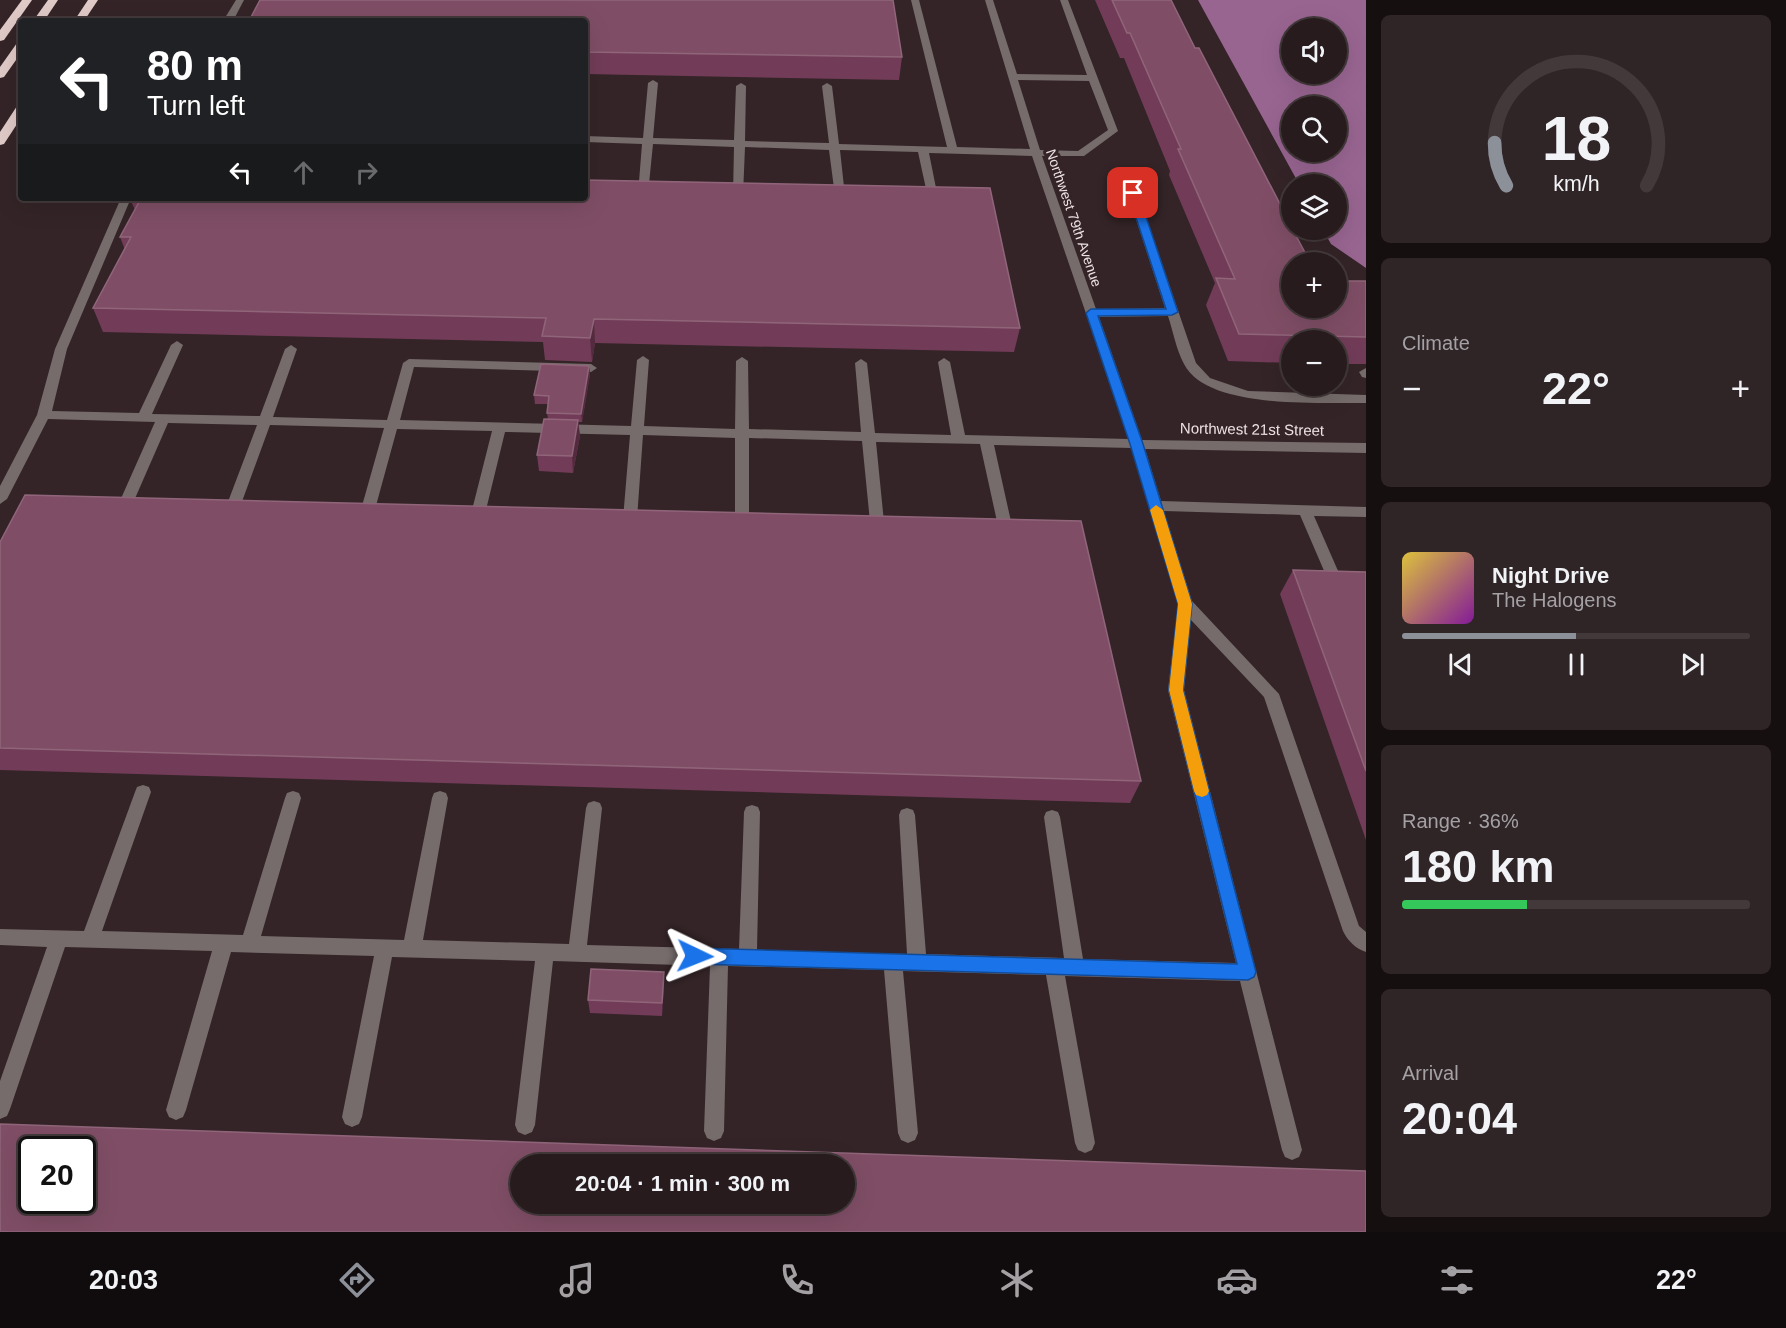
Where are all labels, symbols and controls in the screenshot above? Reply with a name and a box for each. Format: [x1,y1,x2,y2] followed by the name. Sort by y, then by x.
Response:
[1281,18,1347,396] map controls
[1281,18,1347,84] button: sound
[48,42,126,120] icon: left
[147,42,243,89] text: 80 m
[147,91,245,121] text: Turn left
[1281,96,1347,162] button: search
[1541,104,1611,173] text: 18
[1043,147,1105,289] street label: Northwest 79th Avenue
[224,156,257,189] icon: left
[287,156,320,189] icon: ahead
[350,156,383,189] icon: right
[1107,167,1158,218] pin
[1553,173,1599,197] text: km/h
[1281,174,1347,240] button: layers
[1116,176,1149,209] icon: arrive
[1281,252,1347,318] button: +
[1281,330,1347,396] button: −
[1402,332,1470,354] text: Climate
[1542,363,1610,414] text: 22°
[1402,370,1421,407] text: −
[1731,370,1750,407] text: +
[1180,419,1325,439] street label: Northwest 21st Street
[1492,563,1609,588] text: Night Drive
[1492,589,1617,611] text: The Halogens
[1444,648,1477,681] icon: previous
[1560,648,1593,681] icon: pause
[1676,648,1709,681] icon: next
[1402,810,1519,832] text: Range · 36%
[1402,841,1555,892] text: 180 km
[663,924,727,988] position arrow
[1402,1062,1459,1084] text: Arrival
[1402,1093,1517,1144] text: 20:04
[18,1136,96,1214] speed limit sign: 20
[575,1171,790,1196] text: 20:04 · 1 min · 300 m
[336,1259,378,1301] icon: directions
[556,1259,598,1301] icon: music
[776,1259,818,1301] icon: phone
[996,1259,1038,1301] icon: climate
[1216,1259,1258,1301] icon: car
[1436,1259,1478,1301] icon: filters
[89,1265,158,1295] text: 20:03
[1656,1265,1697,1295] text: 22°

